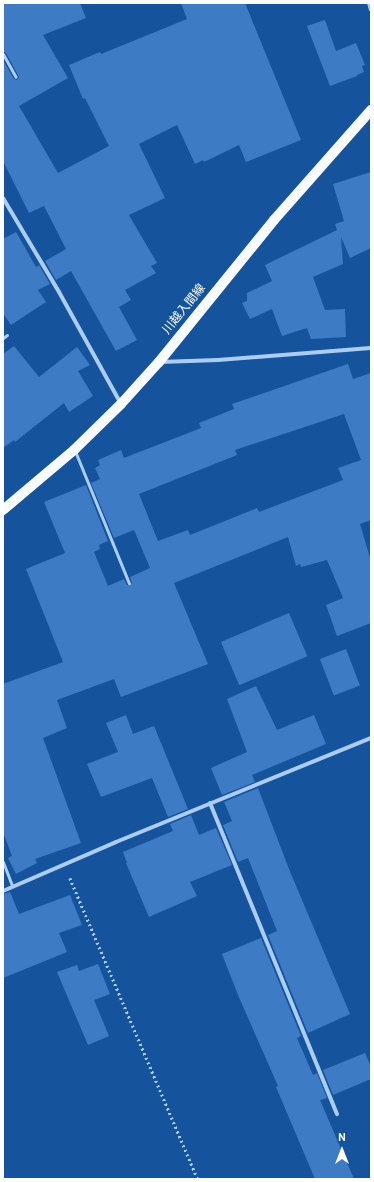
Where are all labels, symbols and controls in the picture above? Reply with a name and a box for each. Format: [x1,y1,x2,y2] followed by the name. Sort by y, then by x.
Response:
[161,282,209,338] street label: 川越入間線
[322,1130,362,1170] north arrow
[338,1131,346,1145] text: N

